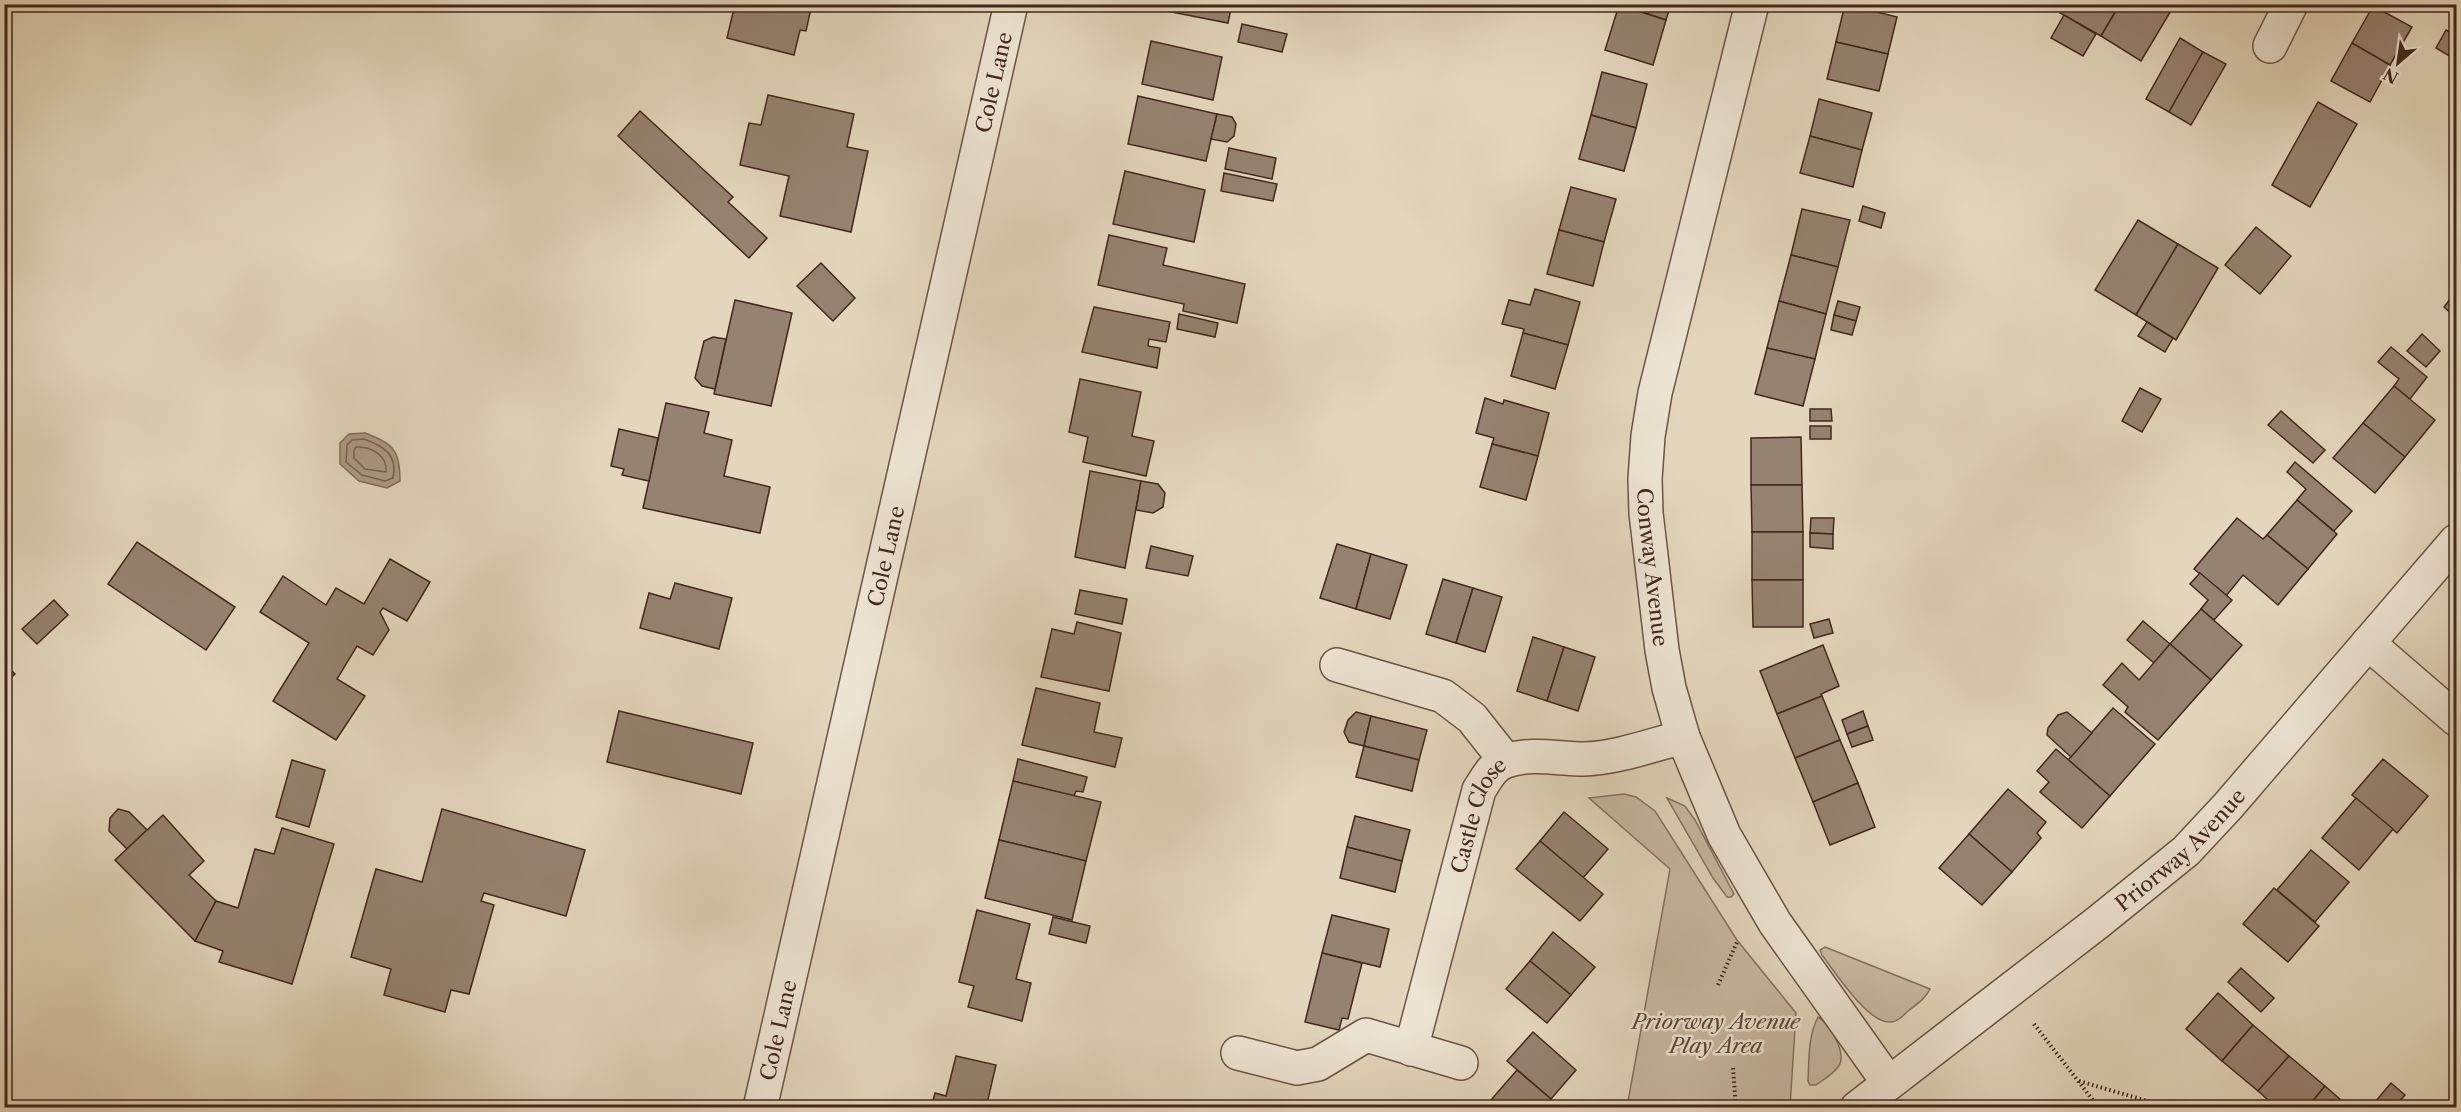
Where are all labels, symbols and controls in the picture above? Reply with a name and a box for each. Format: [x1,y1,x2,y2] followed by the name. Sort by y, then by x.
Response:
[970,29,1017,135] street label: Cole Lane
[2368,33,2428,93] north arrow
[2380,64,2402,88] text: N
[1633,487,1674,648] street label: Conway Avenue
[862,503,909,609] street label: Cole Lane
[1445,751,1510,876] street label: Castle Close
[2110,783,2250,916] street label: Priorway Avenue
[754,977,801,1083] street label: Cole Lane
[1630,1009,1801,1058] park label: Priorway Avenue Play Area

